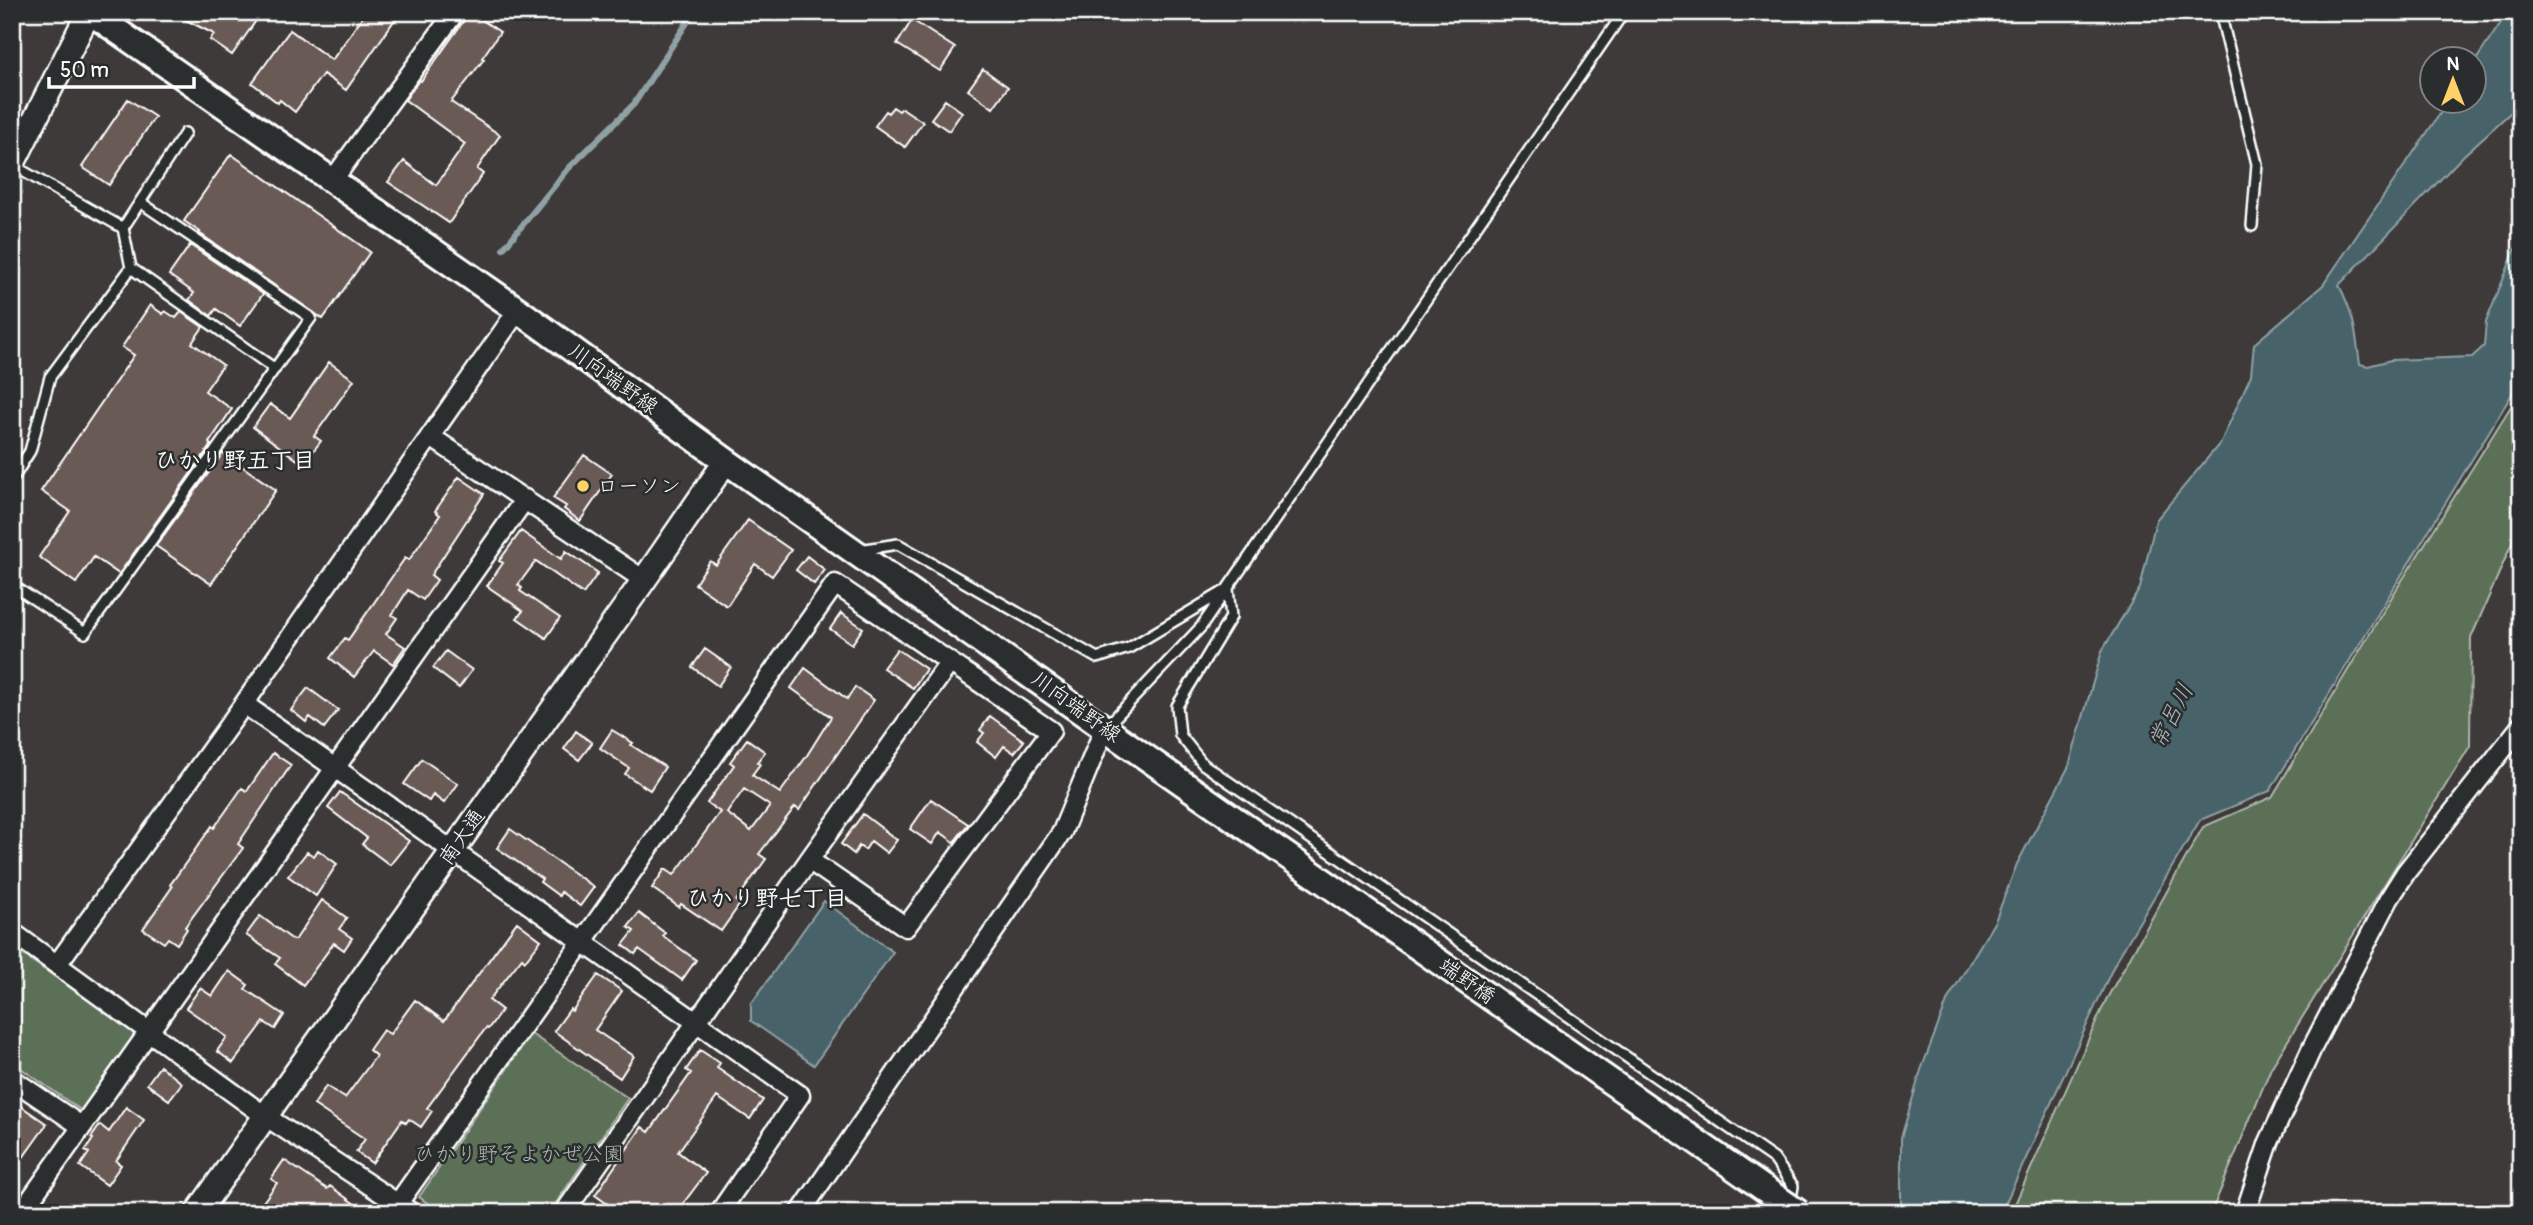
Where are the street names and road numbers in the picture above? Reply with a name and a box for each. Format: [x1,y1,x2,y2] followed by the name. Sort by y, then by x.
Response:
[563,337,663,421] street label: 川向端野線
[1026,665,1126,749] street label: 川向端野線
[433,803,491,871] street label: 南大通
[1433,952,1501,1010] street label: 端野橋

